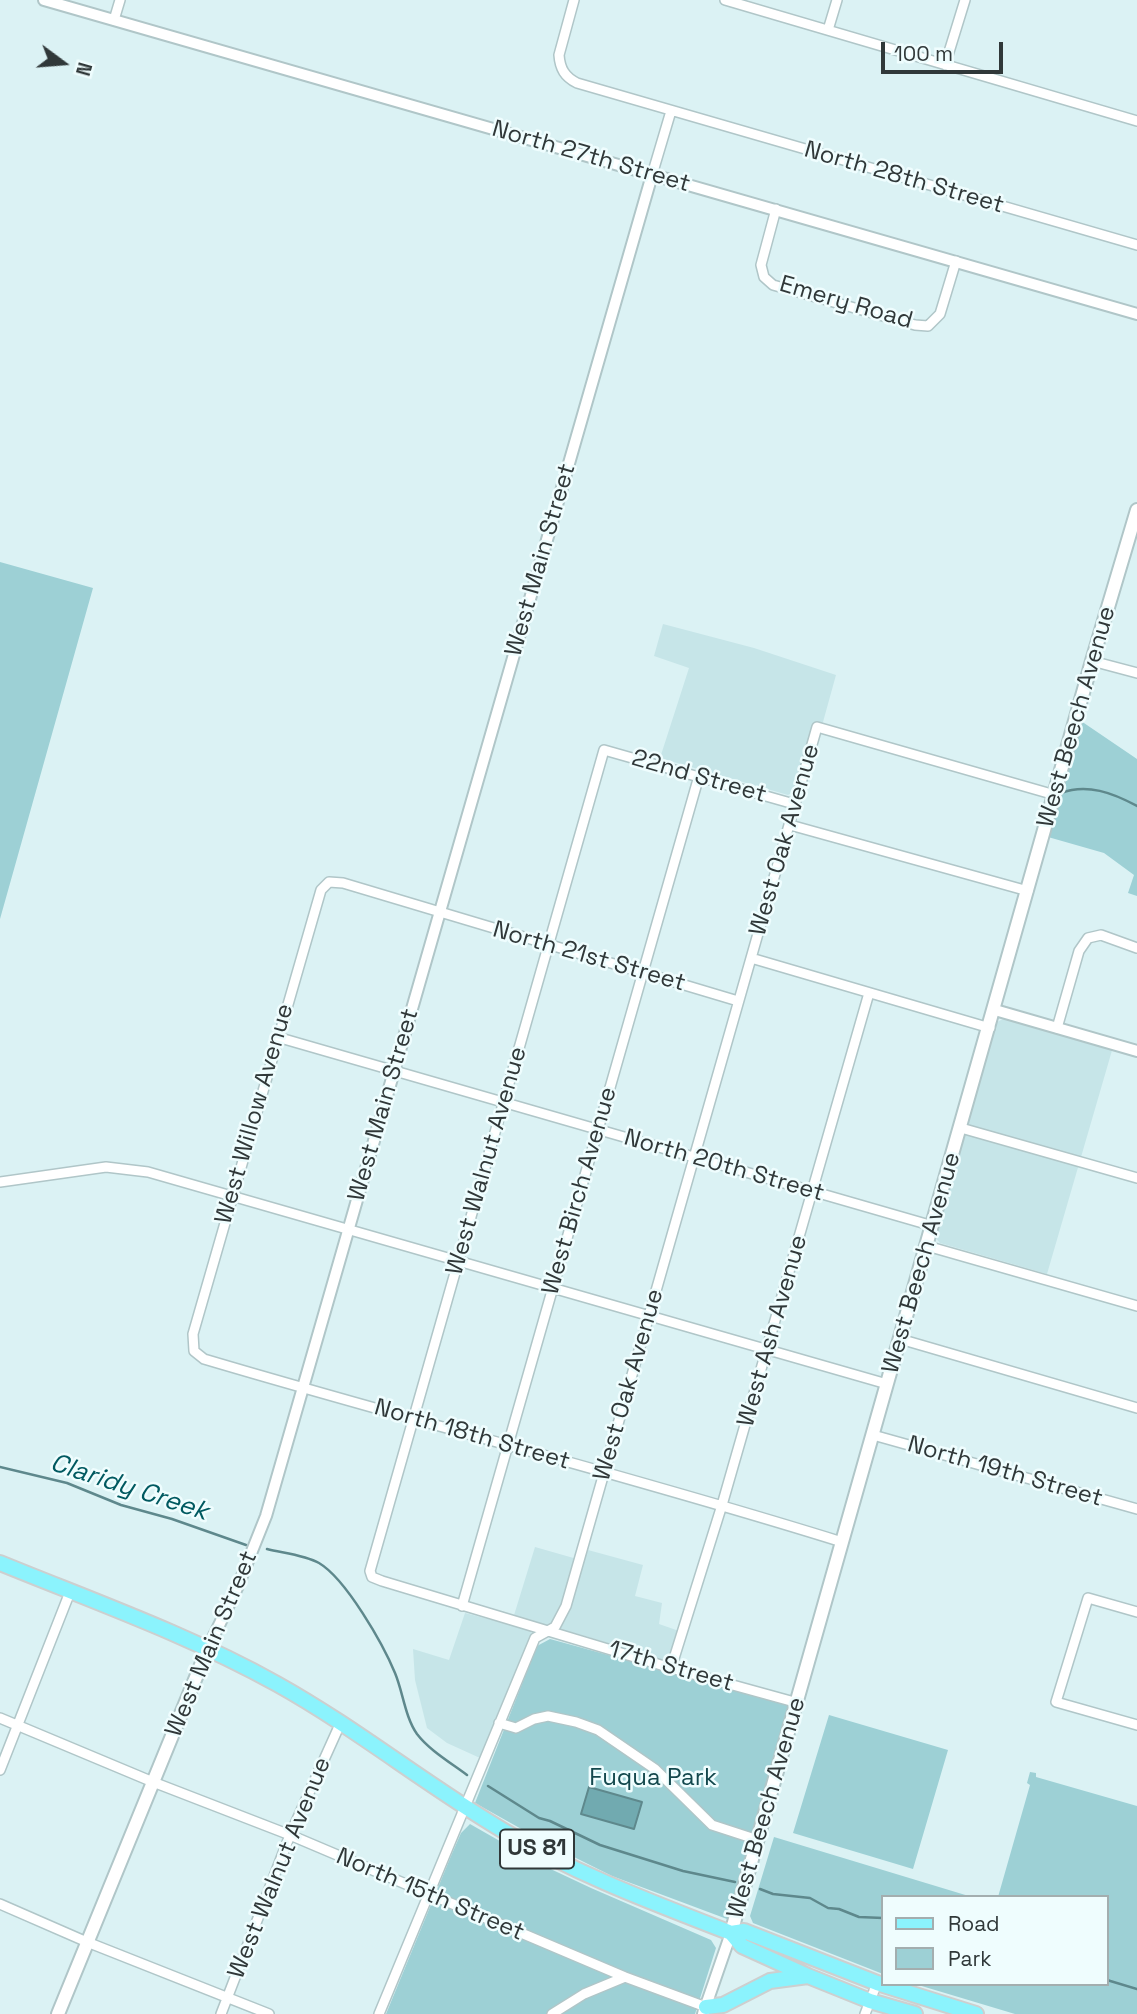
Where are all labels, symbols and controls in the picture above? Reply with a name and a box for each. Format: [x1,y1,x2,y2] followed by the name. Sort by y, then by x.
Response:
[28,28,98,98] north arrow
[885,28,1007,72] scale bar
[894,40,953,67] text: 100 m
[70,59,97,78] text: N
[489,115,693,199] street label: North 27th Street
[801,136,1007,220] street label: North 28th Street
[776,270,916,336] street label: Emery Road
[500,460,582,660] street label: West Main Street
[1032,603,1122,831] street label: West Beech Avenue
[744,741,826,939] street label: West Oak Avenue
[628,744,770,810] street label: 22nd Street
[489,916,689,998] street label: North 21st Street
[210,1001,300,1227] street label: West Willow Avenue
[343,1005,425,1205] street label: West Main Street
[441,1044,533,1278] street label: West Walnut Avenue
[537,1084,623,1298] street label: West Birch Avenue
[621,1124,827,1208] street label: North 20th Street
[877,1149,967,1377] street label: West Beech Avenue
[732,1232,814,1430] street label: West Ash Avenue
[588,1286,670,1484] street label: West Oak Avenue
[371,1393,573,1477] street label: North 18th Street
[904,1430,1106,1514] street label: North 19th Street
[46,1448,212,1528] water label: Claridy Creek
[160,1547,264,1741] street label: West Main Street
[605,1635,737,1699] street label: 17th Street
[722,1694,812,1922] street label: West Beech Avenue
[222,1753,338,1983] street label: West Walnut Avenue
[589,1764,717,1792] park label: Fuqua Park
[500,1830,574,1868] road number: US 81
[332,1842,528,1948] street label: North 15th Street
[881,1895,1109,1986] legend
[948,1910,1000,1937] text: Road
[948,1945,992,1972] text: Park

